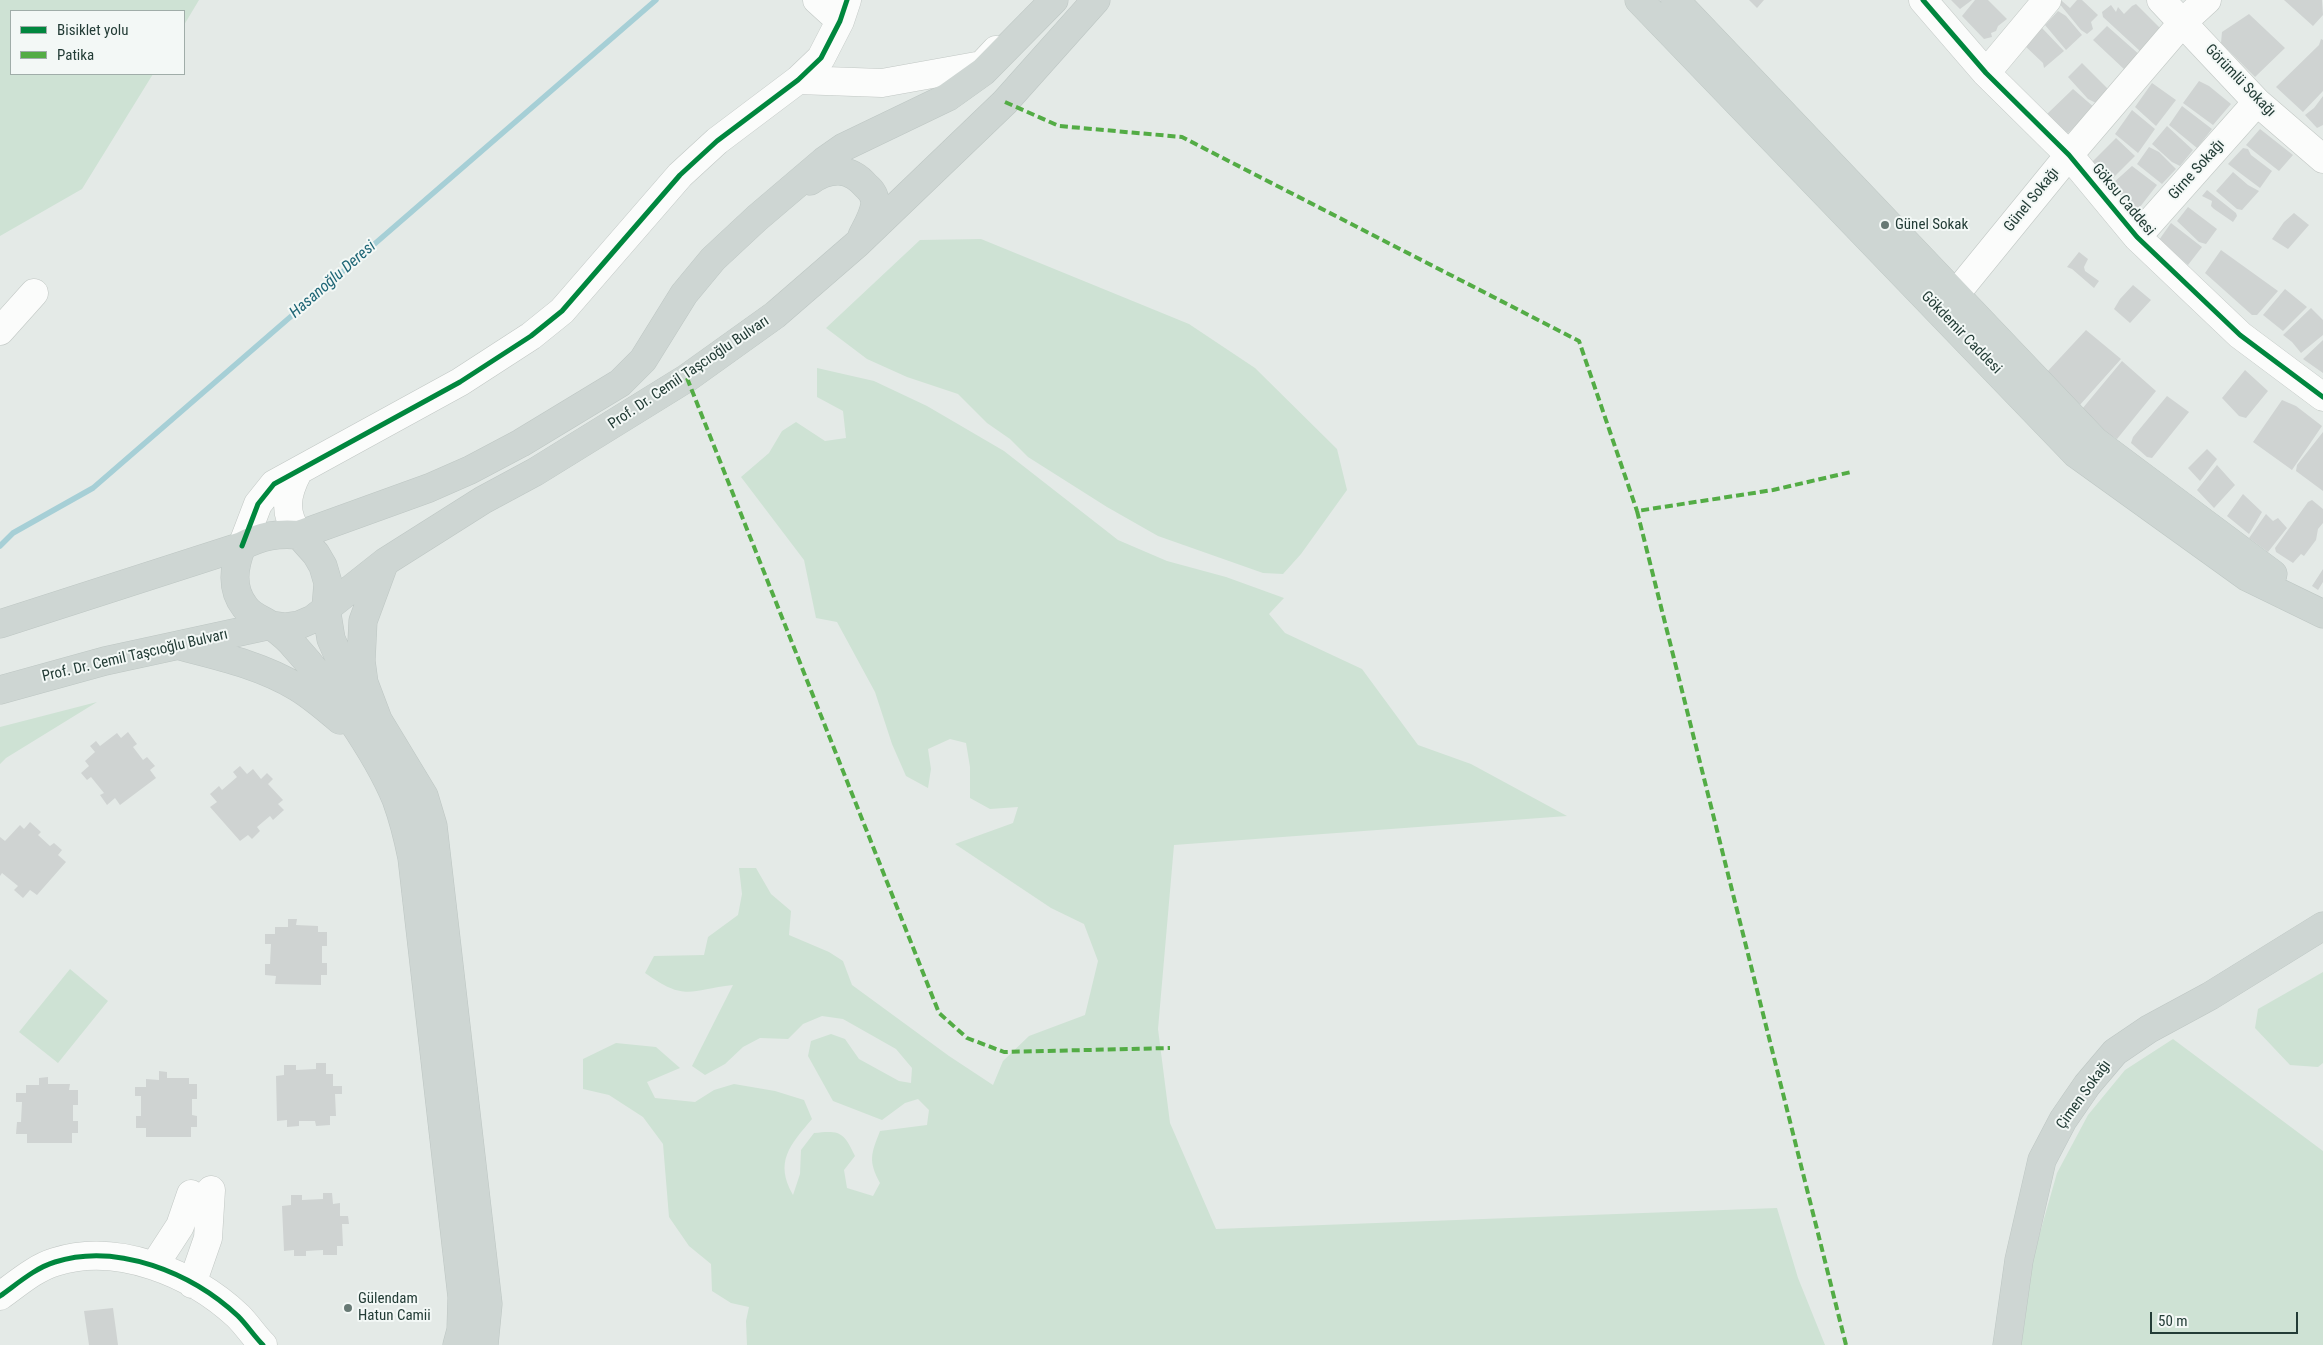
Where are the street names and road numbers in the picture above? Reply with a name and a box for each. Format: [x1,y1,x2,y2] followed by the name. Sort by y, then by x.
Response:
[2201,41,2279,121] street label: Görümlü Sokağı
[2165,136,2229,204] street label: Girne Sokağı
[2088,160,2158,240] street label: Göksu Caddesi
[2001,164,2063,236] street label: Günel Sokağı
[1917,288,2005,378] street label: Gökdemir Caddesi
[605,312,773,434] street label: Prof. Dr. Cemil Taşcıoğlu Bulvarı
[40,626,230,686] street label: Prof. Dr. Cemil Taşcıoğlu Bulvarı
[2053,1057,2115,1133] street label: Çimen Sokağı

